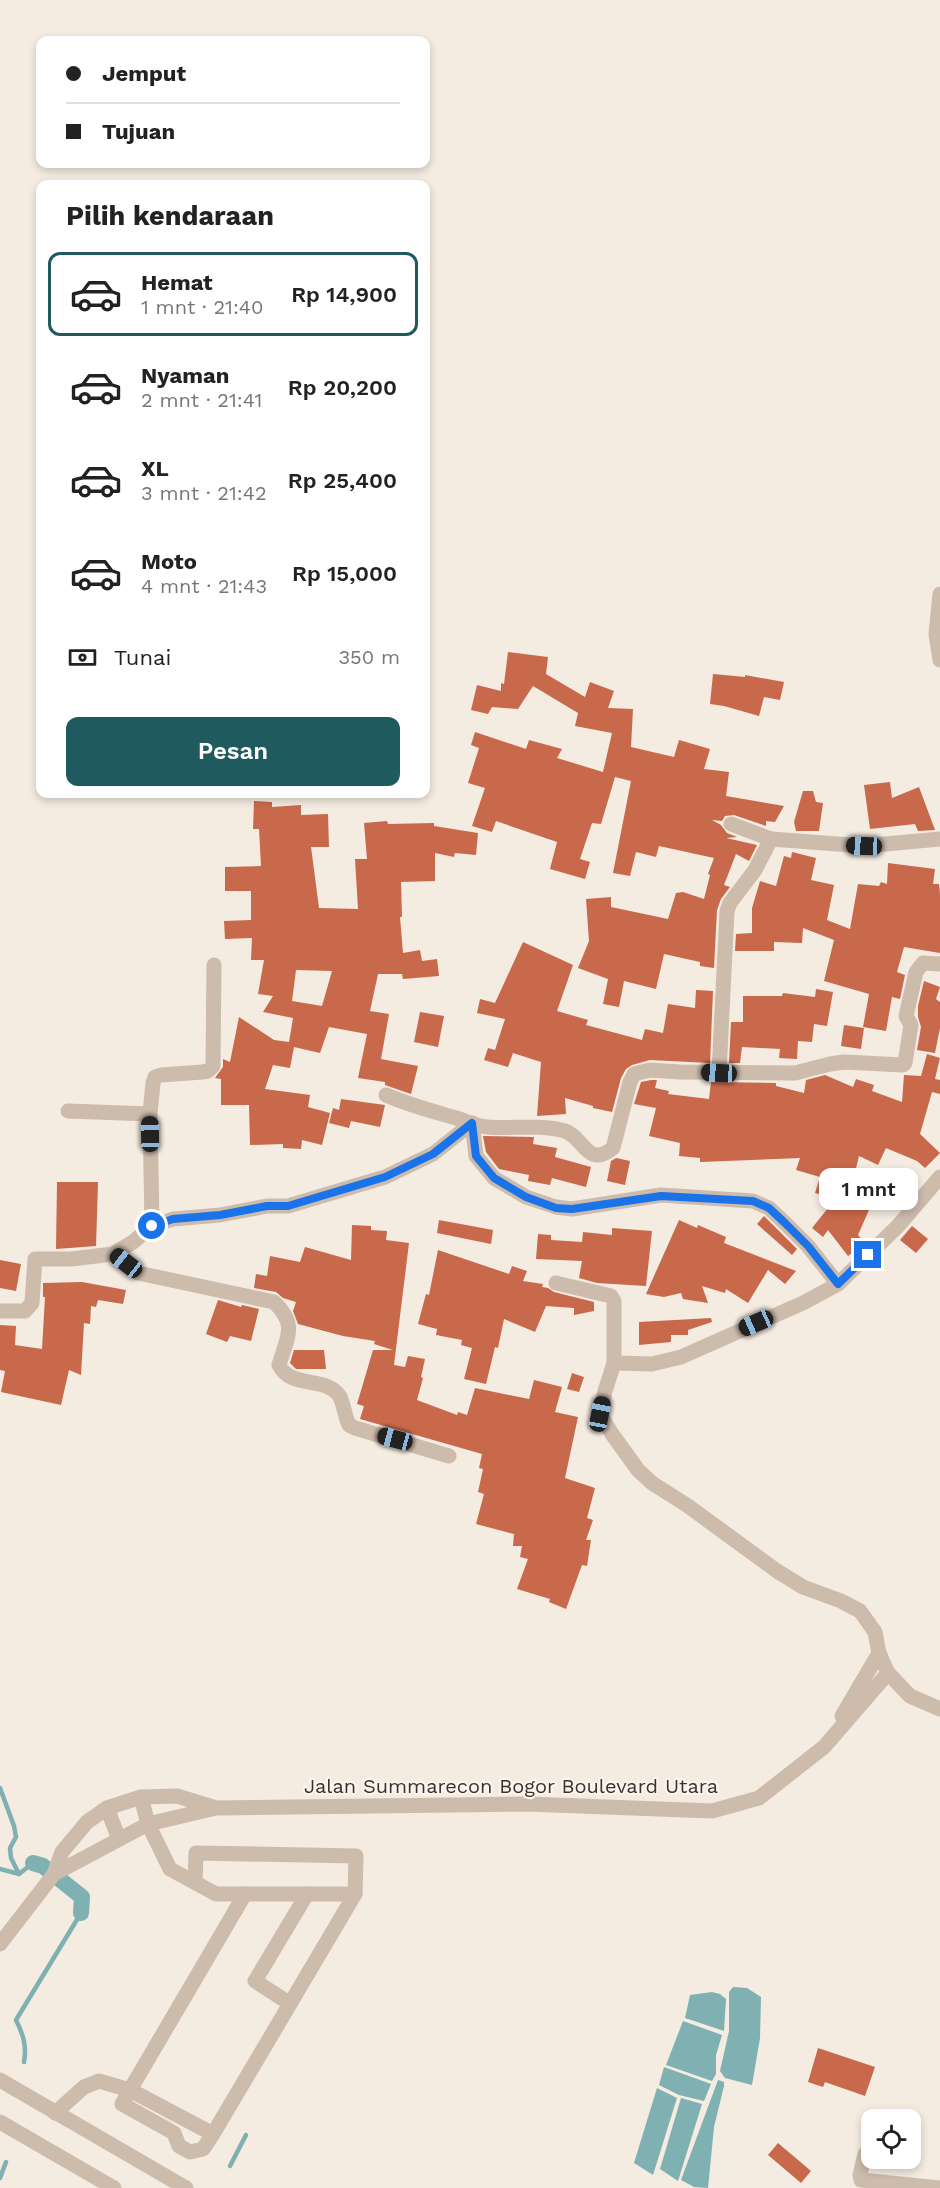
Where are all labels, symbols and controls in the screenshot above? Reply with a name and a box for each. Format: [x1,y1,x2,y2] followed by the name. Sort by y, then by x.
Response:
[102,61,186,86] text: Jemput
[102,119,175,144] text: Tujuan
[66,200,274,232] text: Pilih kendaraan
[69,267,123,321] icon: car
[141,270,213,295] text: Hemat
[291,282,397,307] text: Rp 14,900
[141,295,264,319] text: 1 mnt · 21:40
[69,360,123,414] icon: car
[141,363,229,388] text: Nyaman
[288,375,397,400] text: Rp 20,200
[141,388,262,412] text: 2 mnt · 21:41
[69,453,123,507] icon: car
[141,456,169,481] text: XL
[288,468,397,493] text: Rp 25,400
[141,481,267,505] text: 3 mnt · 21:42
[69,546,123,600] icon: car
[141,549,197,574] text: Moto
[292,561,397,586] text: Rp 15,000
[141,574,267,598] text: 4 mnt · 21:43
[66,641,99,674] icon: cash
[114,645,171,670] text: Tunai
[338,645,400,669] text: 350 m
[66,717,400,786] button: Pesan
[846,836,882,856] car
[701,1063,737,1083] car
[141,1116,159,1152] car
[818,1168,918,1210] callout: 1 mnt
[841,1177,896,1201] text: 1 mnt
[138,1212,165,1239] route start
[854,1241,881,1268] route end
[106,1245,146,1281] car
[736,1307,776,1339] car
[588,1395,612,1433] car
[375,1426,415,1452] car
[304,1774,718,1798] street label: Jalan Summarecon Bogor Boulevard Utara
[861,2109,921,2169] map controls
[861,2109,921,2169] button: locate

